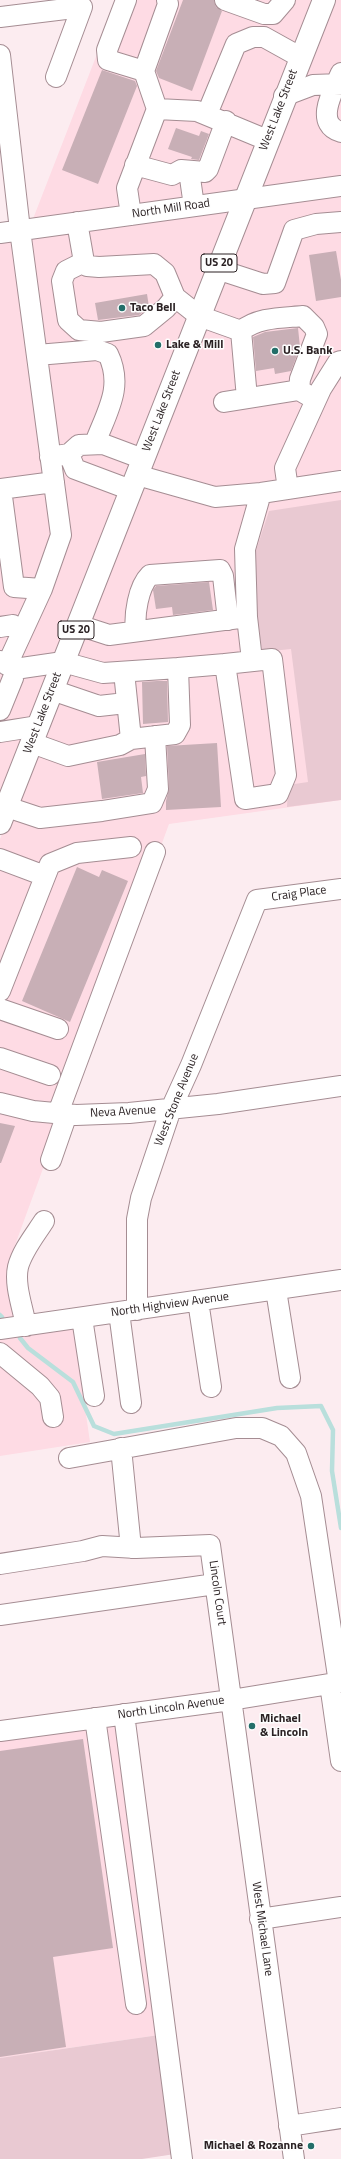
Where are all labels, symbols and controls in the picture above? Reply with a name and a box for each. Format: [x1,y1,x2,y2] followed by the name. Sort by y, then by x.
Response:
[257,67,301,153] street label: West Lake Street
[131,196,211,222] street label: North Mill Road
[201,254,237,272] road number: US 20
[130,301,176,315] place label: Taco Bell
[117,303,127,313] marker: Taco Bell
[166,338,224,352] place label: Lake & Mill
[153,340,163,350] marker: Lake & Mill
[283,344,332,358] place label: U.S. Bank
[270,346,280,356] marker: U.S. Bank
[140,368,184,454] street label: West Lake Street
[58,621,94,639] road number: US 20
[21,670,65,756] street label: West Lake Street
[271,883,327,905] street label: Craig Place
[152,1052,202,1148] street label: West Stone Avenue
[90,1103,156,1121] street label: Neva Avenue
[110,1290,230,1320] street label: North Highview Avenue
[205,1559,229,1627] street label: Lincoln Court
[117,1693,225,1723] street label: North Lincoln Avenue
[260,1712,308,1740] place label: Michael & Lincoln
[247,1721,257,1731] marker: Michael & Lincoln
[248,1881,276,1977] street label: West Michael Lane
[204,2139,303,2153] place label: Michael & Rozanne
[306,2141,316,2151] marker: Michael & Rozanne

